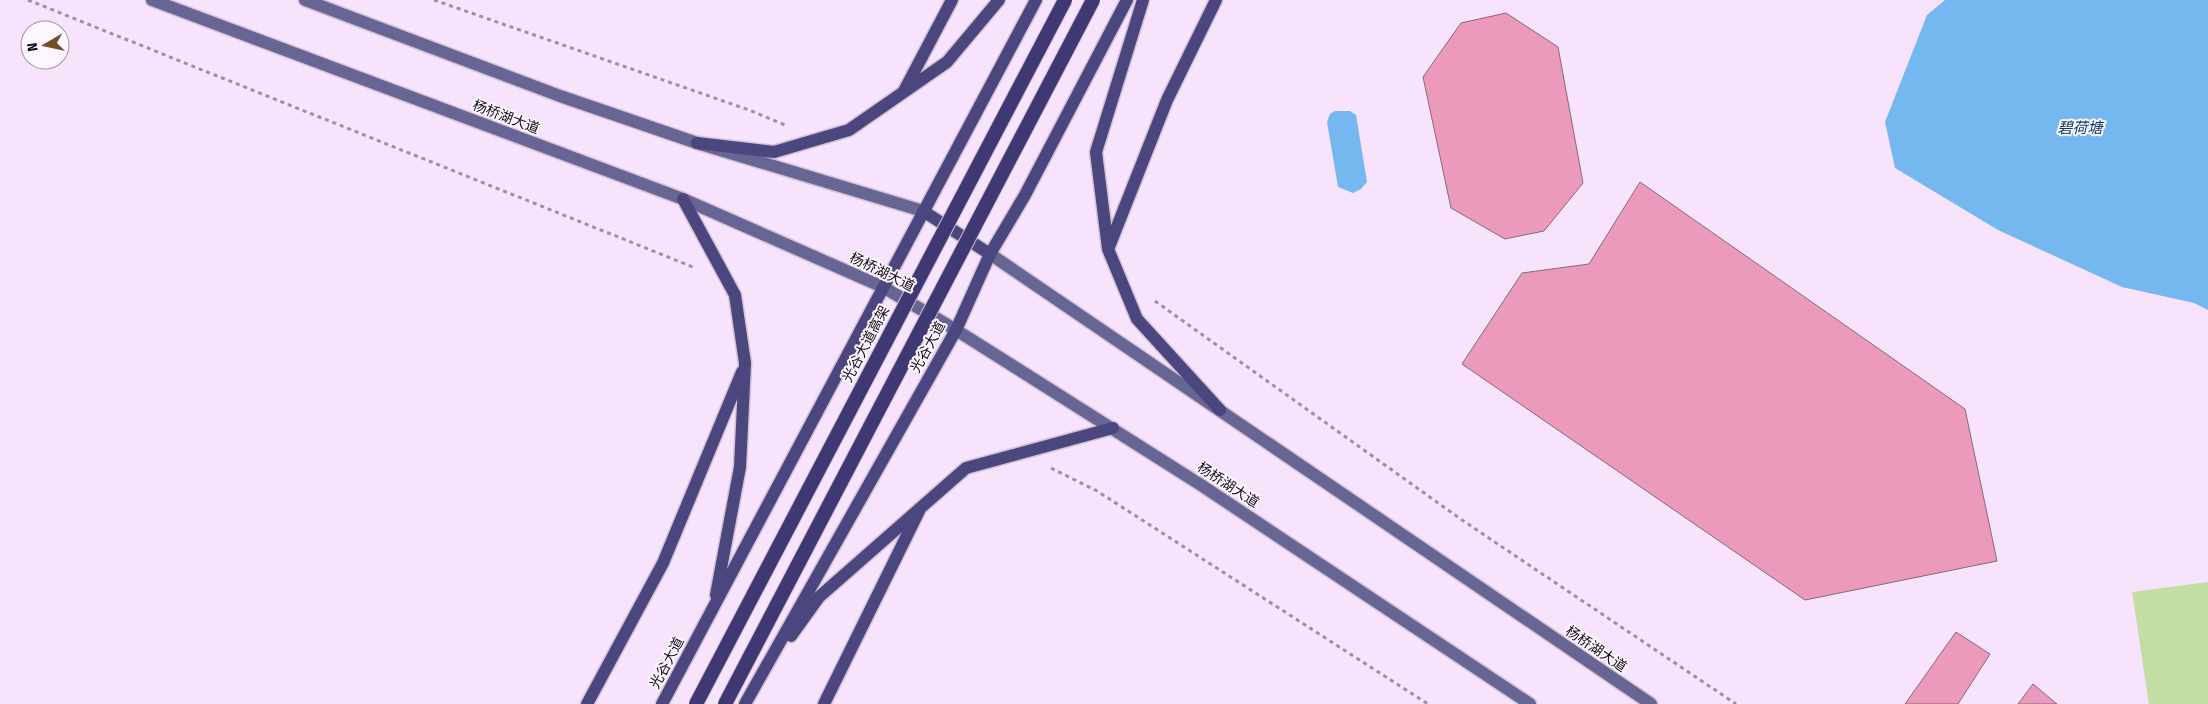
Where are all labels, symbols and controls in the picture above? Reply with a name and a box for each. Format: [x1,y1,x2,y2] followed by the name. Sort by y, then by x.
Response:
[20,20,70,70] north arrow
[24,41,42,52] text: N
[470,97,542,137] street label: 杨桥湖大道
[2057,119,2105,137] water label: 碧荷塘
[847,249,917,295] street label: 杨桥湖大道
[839,303,893,385] street label: 光谷大道高架
[907,318,949,376] street label: 光谷大道
[1194,459,1262,511] street label: 杨桥湖大道
[1562,622,1630,676] street label: 杨桥湖大道
[646,634,688,692] street label: 光谷大道

